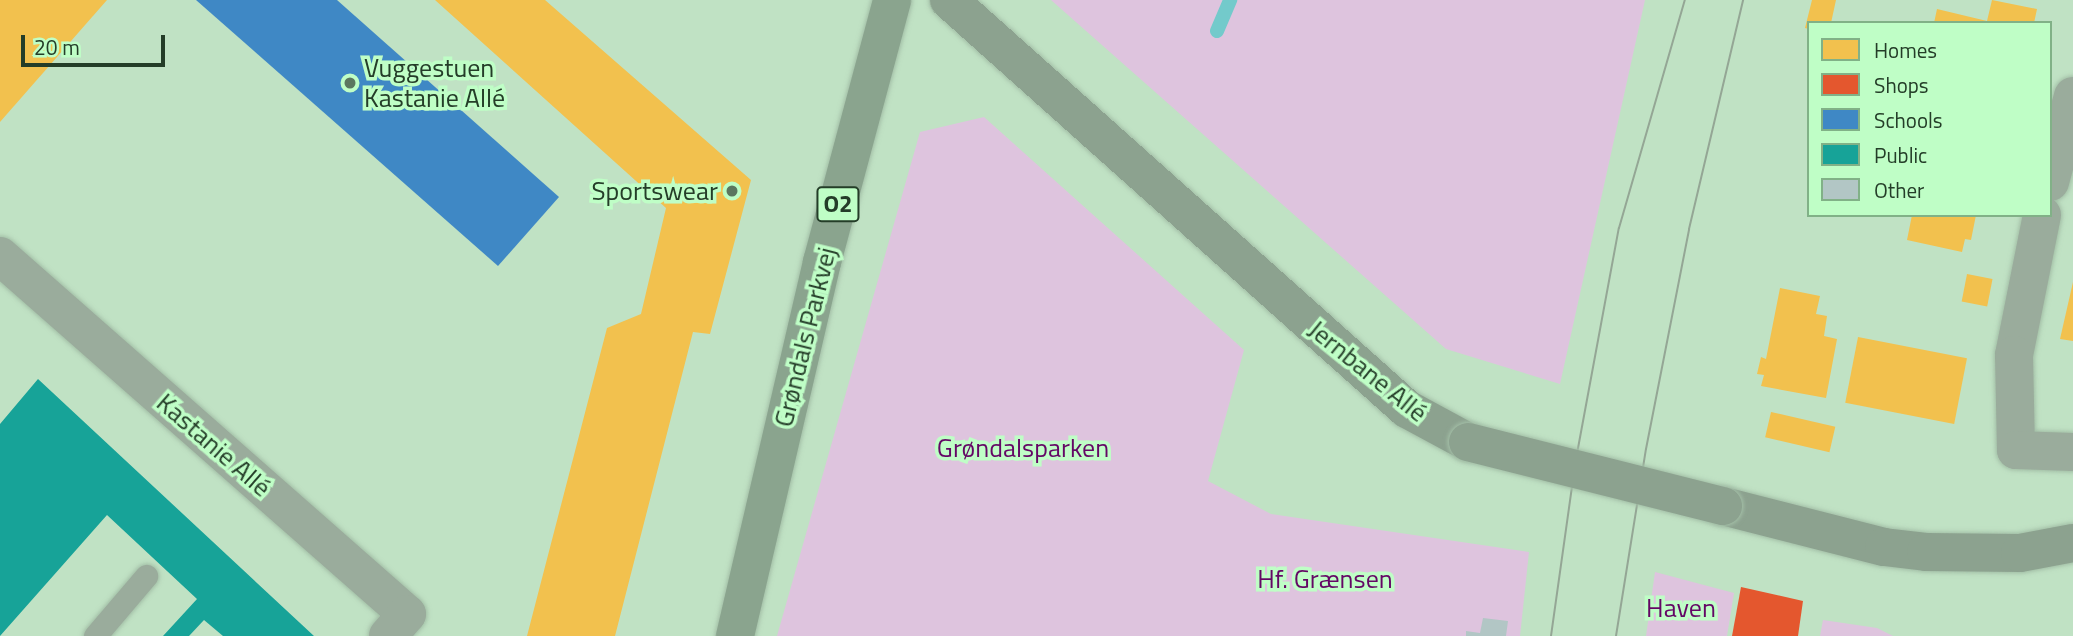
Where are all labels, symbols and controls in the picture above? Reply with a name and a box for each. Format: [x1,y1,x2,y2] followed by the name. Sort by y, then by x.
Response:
[24,21,168,65] scale bar
[1807,21,2052,217] legend
[34,31,80,63] text: 20 m
[1874,34,1937,66] text: Homes
[364,52,505,114] place label: Vuggestuen Kastanie Allé
[1874,69,1929,101] text: Shops
[342,75,358,91] marker: Vuggestuen Kastanie Allé
[1874,104,1943,136] text: Schools
[1874,139,1927,171] text: Public
[1874,174,1924,206] text: Other
[592,175,718,207] place label: Sportswear
[724,183,740,199] marker: Sportswear
[815,184,861,224] road number: O2
[768,244,842,430] street label: Grøndals Parkvej
[1302,314,1434,428] street label: Jernbane Allé
[150,387,278,503] street label: Kastanie Allé
[937,432,1109,464] park label: Grøndalsparken
[1257,563,1393,595] park label: Hf. Grænsen
[1646,592,1716,624] park label: Haven

